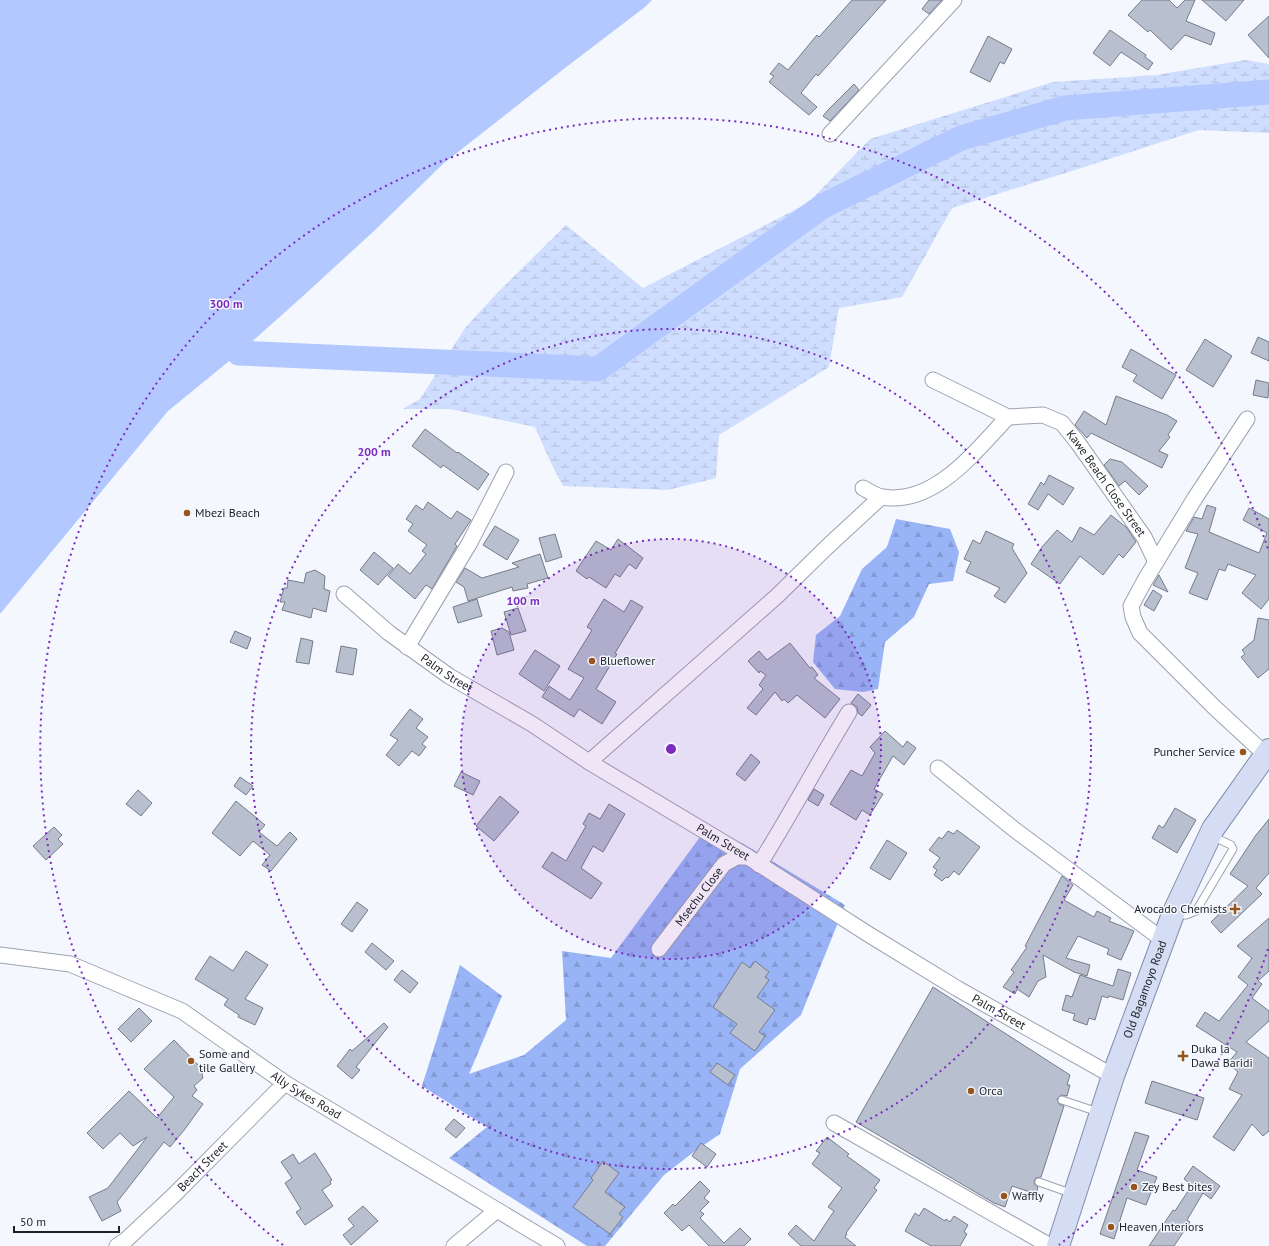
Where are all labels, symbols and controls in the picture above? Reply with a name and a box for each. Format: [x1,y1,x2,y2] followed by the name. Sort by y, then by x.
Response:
[209,296,243,311] text: 300 m
[1063,427,1149,539] street label: Kawe Beach Close Street
[357,444,391,459] text: 200 m
[195,505,260,520] place label: Mbezi Beach
[182,508,192,518] marker: Mbezi Beach
[506,593,540,608] text: 100 m
[418,650,476,695] street label: Palm Street
[600,653,655,668] place label: Blueflower
[587,656,597,666] marker: Blueflower
[664,742,678,756] centre of rings
[1154,744,1235,759] place label: Puncher Service
[1238,747,1248,757] marker: Puncher Service
[694,820,753,863] street label: Palm Street
[671,864,726,929] street label: Msechu Close
[1134,901,1227,916] place label: Avocado Chemists
[1230,904,1240,914] marker: Avocado Chemists
[1120,938,1170,1040] street label: Old Bagamoyo Road
[970,990,1029,1033] street label: Palm Street
[1191,1041,1253,1070] place label: Duka la Dawa Baridi
[199,1046,256,1075] place label: Some and tile Gallery
[1178,1051,1188,1061] marker: Duka la Dawa Baridi
[186,1056,196,1066] marker: Some and tile Gallery
[268,1067,344,1122] street label: Ally Sykes Road
[979,1083,1003,1098] place label: Orca
[966,1086,976,1096] marker: Orca
[174,1138,230,1194] street label: Beach Street
[1142,1179,1212,1194] place label: Zey Best bites
[1129,1182,1139,1192] marker: Zey Best bites
[1012,1188,1044,1203] place label: Waffly
[999,1191,1009,1201] marker: Waffly
[14,1208,119,1234] scale bar
[20,1214,46,1229] text: 50 m
[1119,1219,1204,1234] place label: Heaven Interiors
[1106,1222,1116,1232] marker: Heaven Interiors

